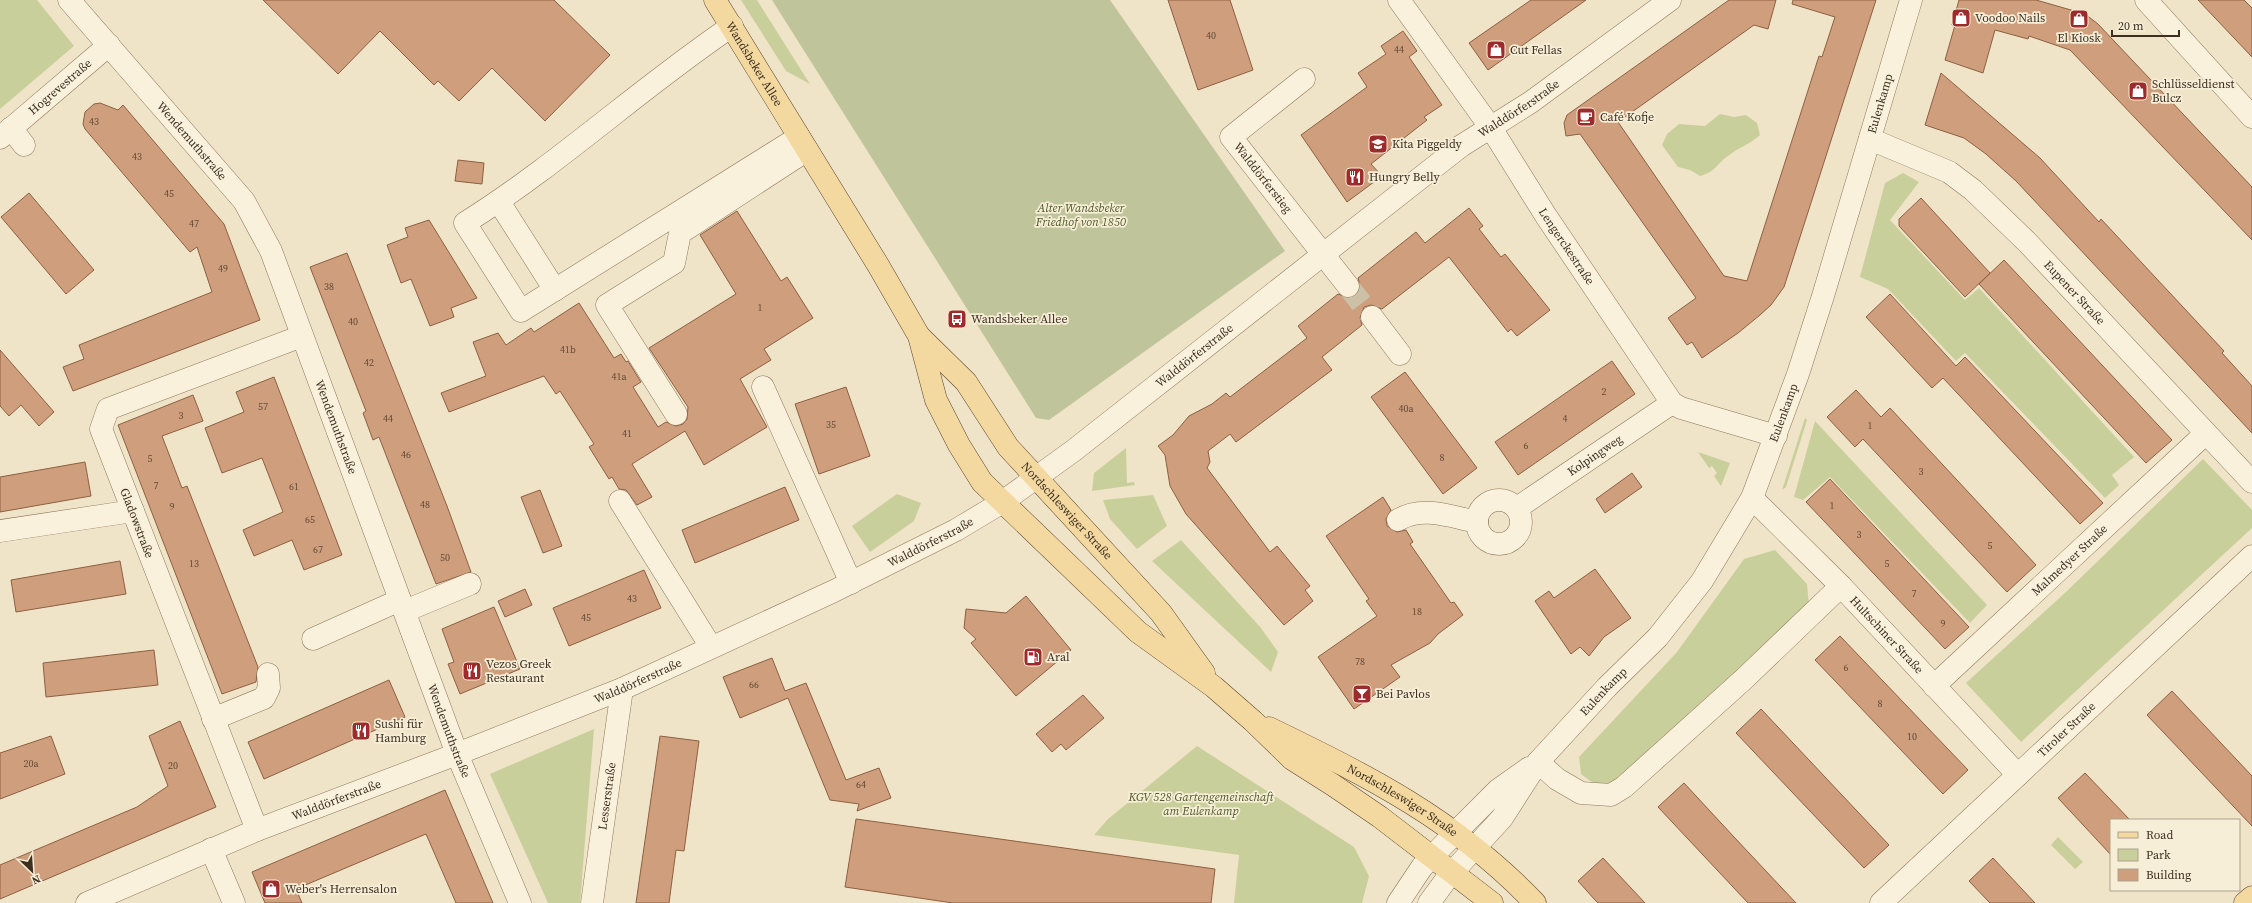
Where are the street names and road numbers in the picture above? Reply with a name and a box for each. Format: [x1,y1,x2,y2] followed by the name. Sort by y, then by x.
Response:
[722,19,786,109] street label: Wandsbeker Allee
[25,55,95,118] street label: Hogrevestraße
[1864,72,1897,135] street label: Eulenkamp
[1475,76,1563,141] street label: Walddörferstraße
[153,98,230,184] street label: Wendemuthstraße
[1230,139,1296,216] street label: Walddörferstieg
[1535,205,1598,288] street label: Lengerckestraße
[2040,257,2109,328] street label: Eupener Straße
[1152,320,1236,391] street label: Walddörferstraße
[311,378,361,476] street label: Wendemuthstraße
[1765,381,1802,444] street label: Eulenkamp
[1564,431,1625,480] street label: Kolpingweg
[1018,459,1116,563] street label: Nordschleswiger Straße
[116,486,158,560] street label: Gladowstraße
[885,513,976,571] street label: Walddörferstraße
[2028,521,2111,599] street label: Malmedyer Straße
[1846,592,1927,677] street label: Hultschiner Straße
[592,655,684,707] street label: Walddörferstraße
[1576,664,1630,719] street label: Eulenkamp
[424,682,474,780] street label: Wendemuthstraße
[2034,698,2099,761] street label: Tiroler Straße
[1344,760,1461,840] street label: Nordschleswiger Straße
[594,761,620,831] street label: Lesserstraße
[290,776,383,824] street label: Walddörferstraße

